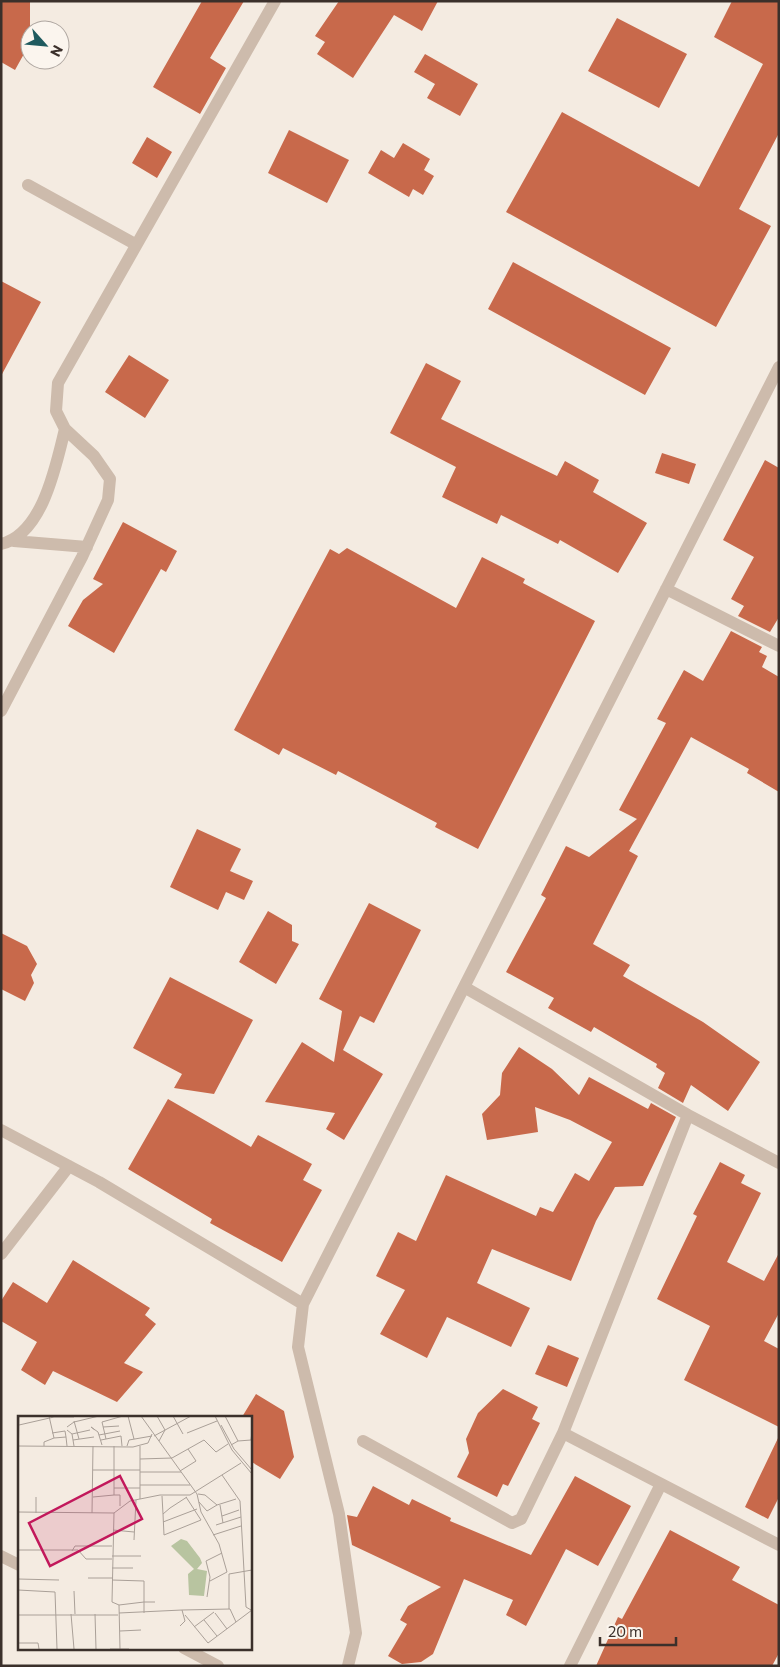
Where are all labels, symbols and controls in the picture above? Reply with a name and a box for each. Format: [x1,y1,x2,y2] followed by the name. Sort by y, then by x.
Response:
[20,20,70,70] north arrow
[47,43,67,60] text: N
[18,1416,251,1650] inset map
[600,1614,676,1646] scale bar
[608,1622,642,1640] text: 20 m

